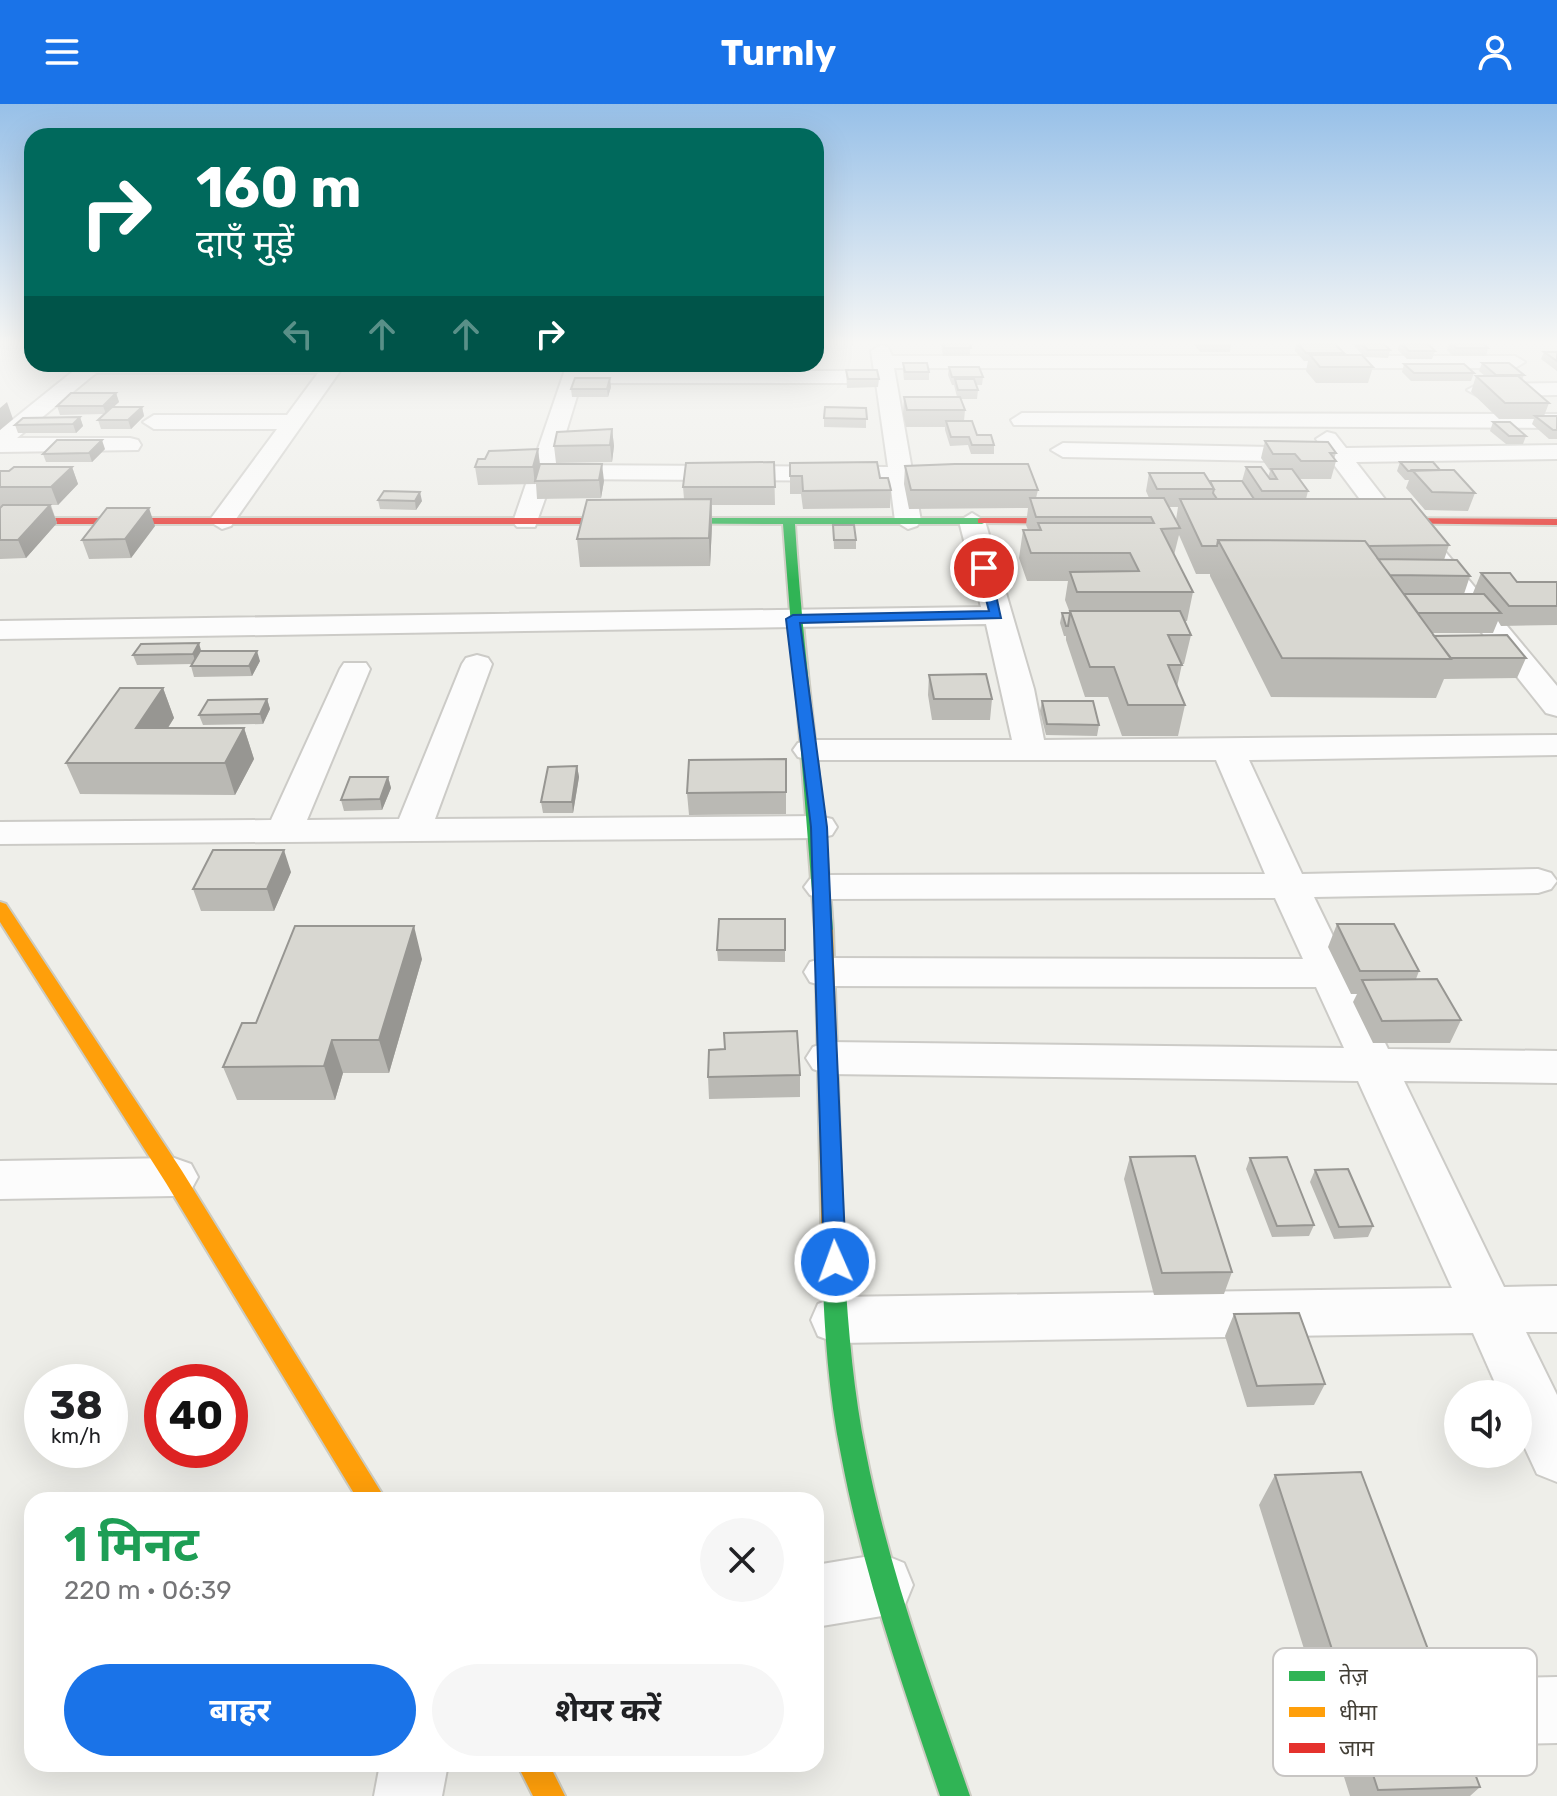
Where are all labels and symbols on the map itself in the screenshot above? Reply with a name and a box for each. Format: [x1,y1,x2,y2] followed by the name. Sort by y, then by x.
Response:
[950,534,1018,602] pin
[793,1220,877,1304] position arrow
[144,1364,248,1468] speed limit sign: 40
[1273,1648,1537,1776] legend
[1339,1663,1369,1690] text: तेज़
[1339,1699,1377,1726] text: धीमा
[1339,1735,1375,1762] text: जाम

